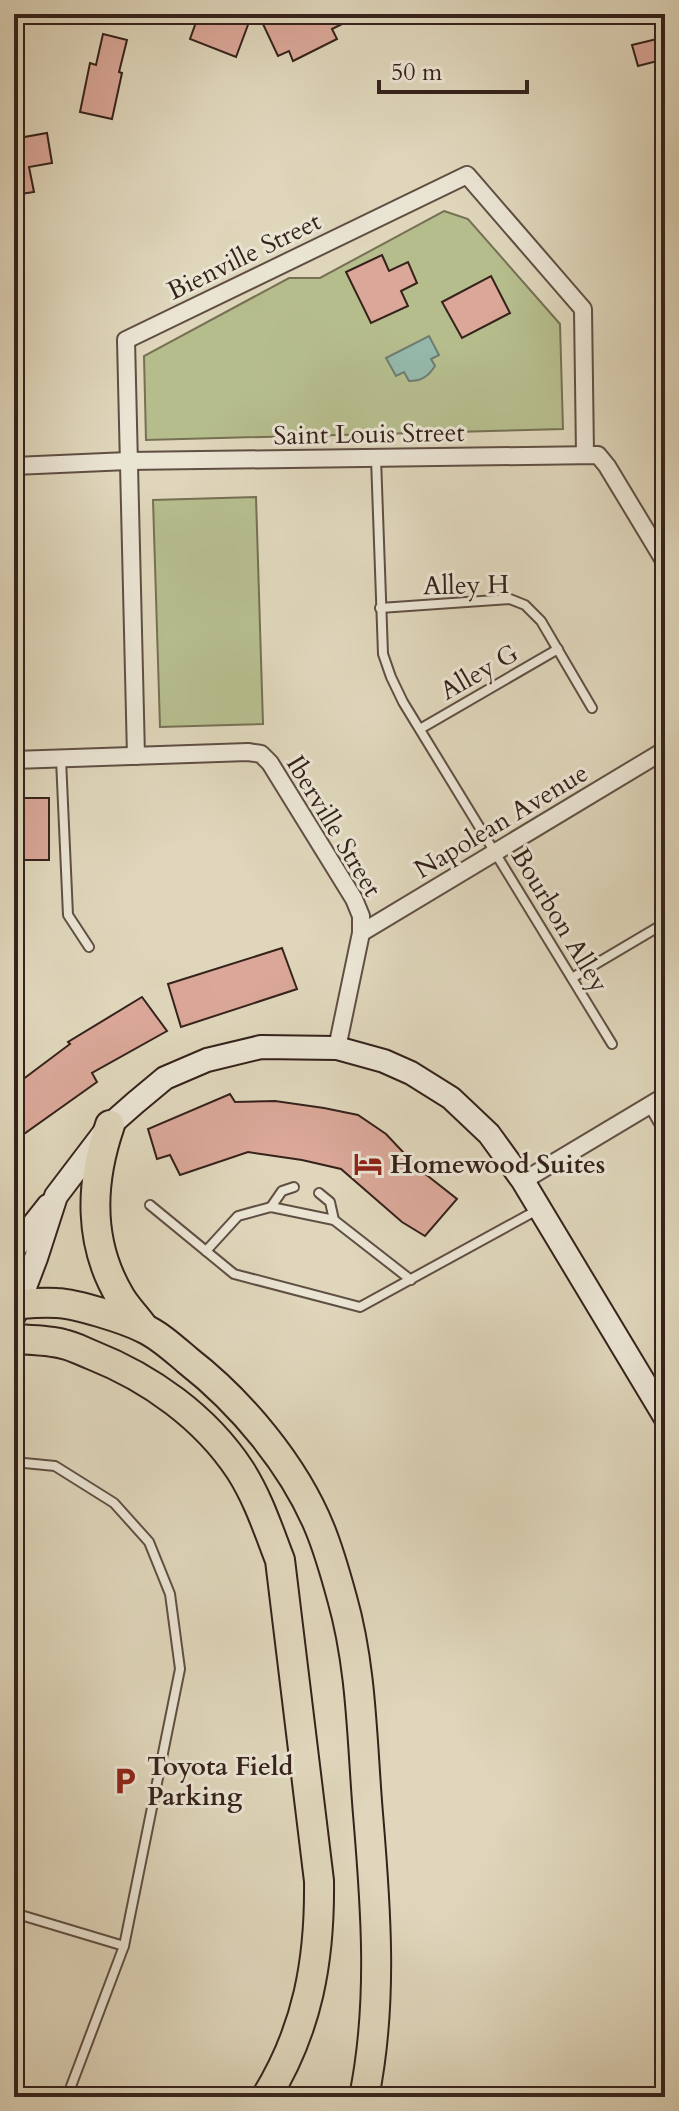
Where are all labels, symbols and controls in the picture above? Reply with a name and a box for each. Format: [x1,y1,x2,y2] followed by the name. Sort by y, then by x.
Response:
[379,44,527,94] scale bar
[391,56,443,89] text: 50 m
[161,204,327,308] street label: Bienville Street
[273,415,465,453] street label: Saint Louis Street
[423,567,509,603] street label: Alley H
[434,636,524,708] street label: Alley G
[278,749,390,903] street label: Iberville Street
[408,755,594,887] street label: Napolean Avenue
[503,841,617,999] street label: Bourbon Alley
[390,1147,605,1182] place label: Homewood Suites
[353,1149,383,1179] hotel icon: Homewood Suites
[147,1749,293,1814] place label: Toyota Field Parking
[110,1766,140,1796] parking icon: Toyota Field Parking

